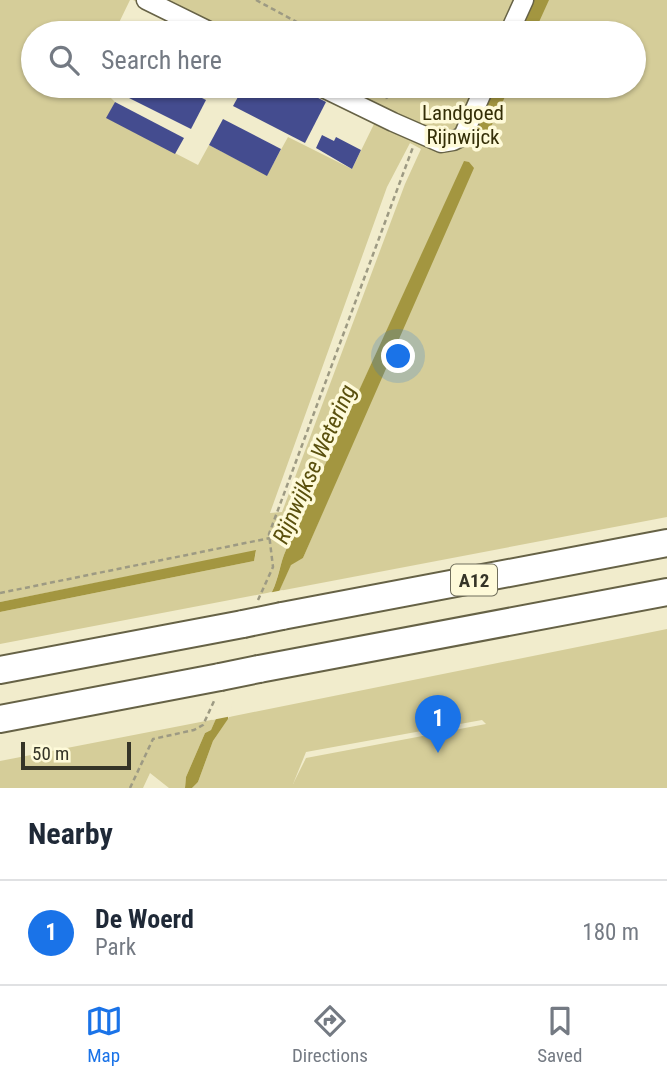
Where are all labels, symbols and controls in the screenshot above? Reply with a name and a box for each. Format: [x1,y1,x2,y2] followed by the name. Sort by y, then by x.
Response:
[21,21,646,98] search box
[45,41,83,79] icon: search
[101,45,222,75] text: Search here
[422,101,504,149] park label: Landgoed Rijnwijck
[381,339,415,373] your location
[267,381,362,548] water label: Rijnwijkse Wetering
[451,565,497,596] road number: A12
[415,695,461,753] pin: 1
[21,739,131,771] scale bar
[32,742,69,765] text: 50 m
[28,816,113,851] text: Nearby
[95,904,194,934] text: De Woerd
[45,919,57,946] text: 1
[582,919,639,946] text: 180 m
[95,934,136,961] text: Park
[85,1002,123,1067] tab: Map
[292,1002,368,1067] tab: Directions
[537,1002,582,1067] tab: Saved

